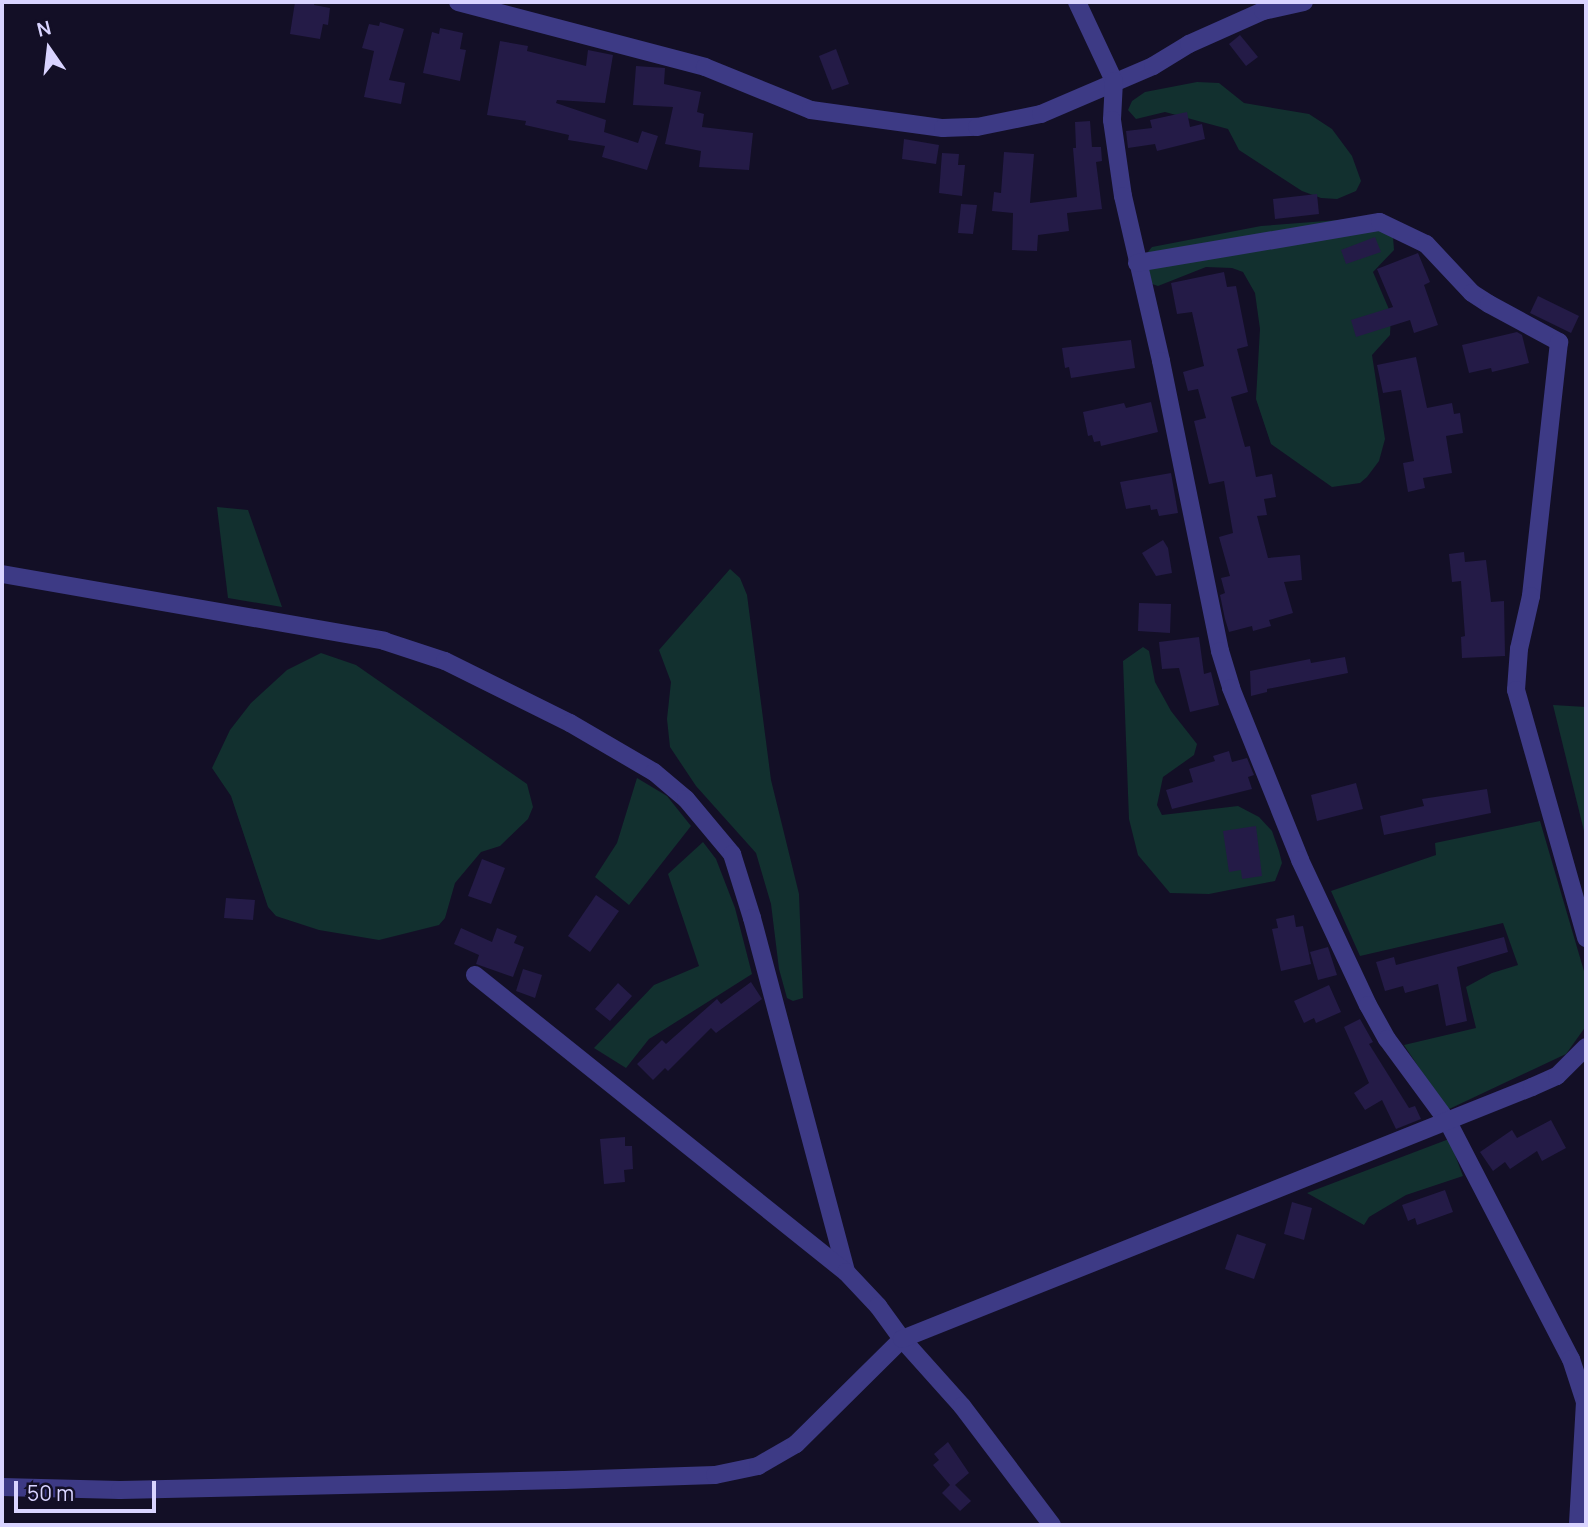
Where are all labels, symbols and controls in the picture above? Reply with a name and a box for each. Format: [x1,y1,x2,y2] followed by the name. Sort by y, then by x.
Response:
[14,14,84,84] north arrow
[34,14,54,43] text: N
[18,1468,159,1512] scale bar
[27,1479,74,1507] text: 50 m

